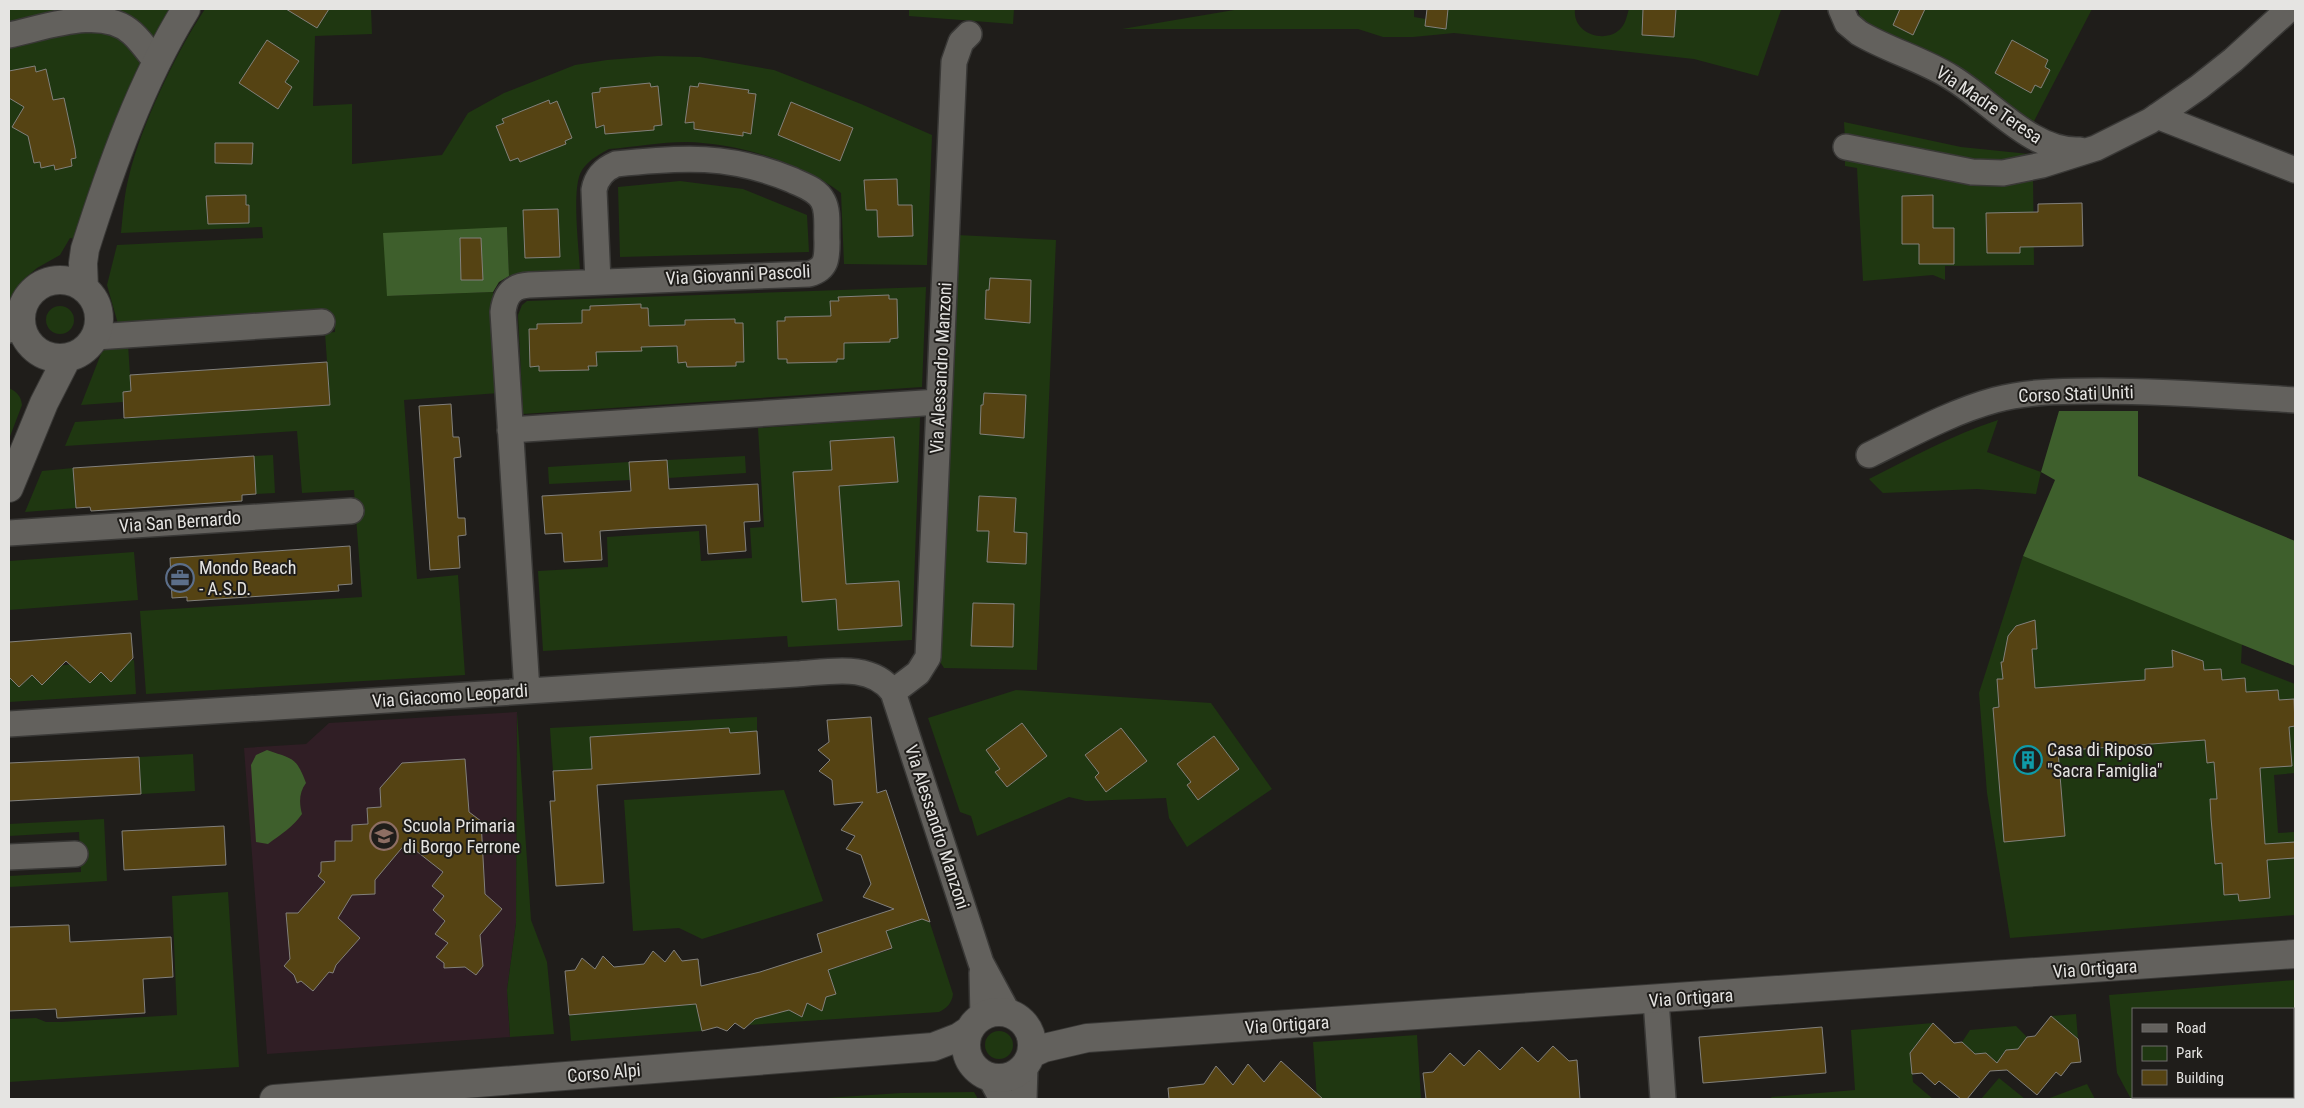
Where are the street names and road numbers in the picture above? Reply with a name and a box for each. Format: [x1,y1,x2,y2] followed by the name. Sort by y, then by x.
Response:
[1932,61,2046,148] street label: Via Madre Teresa
[665,260,811,289] street label: Via Giovanni Pascoli
[926,282,955,454] street label: Via Alessandro Manzoni
[2018,381,2134,406] street label: Corso Stati Uniti
[118,507,242,536] street label: Via San Bernardo
[371,680,529,711] street label: Via Giacomo Leopardi
[901,742,974,912] street label: Via Alessandro Manzoni
[2052,955,2138,982] street label: Via Ortigara
[1648,984,1734,1011] street label: Via Ortigara
[1244,1011,1330,1038] street label: Via Ortigara
[566,1059,642,1086] street label: Corso Alpi

